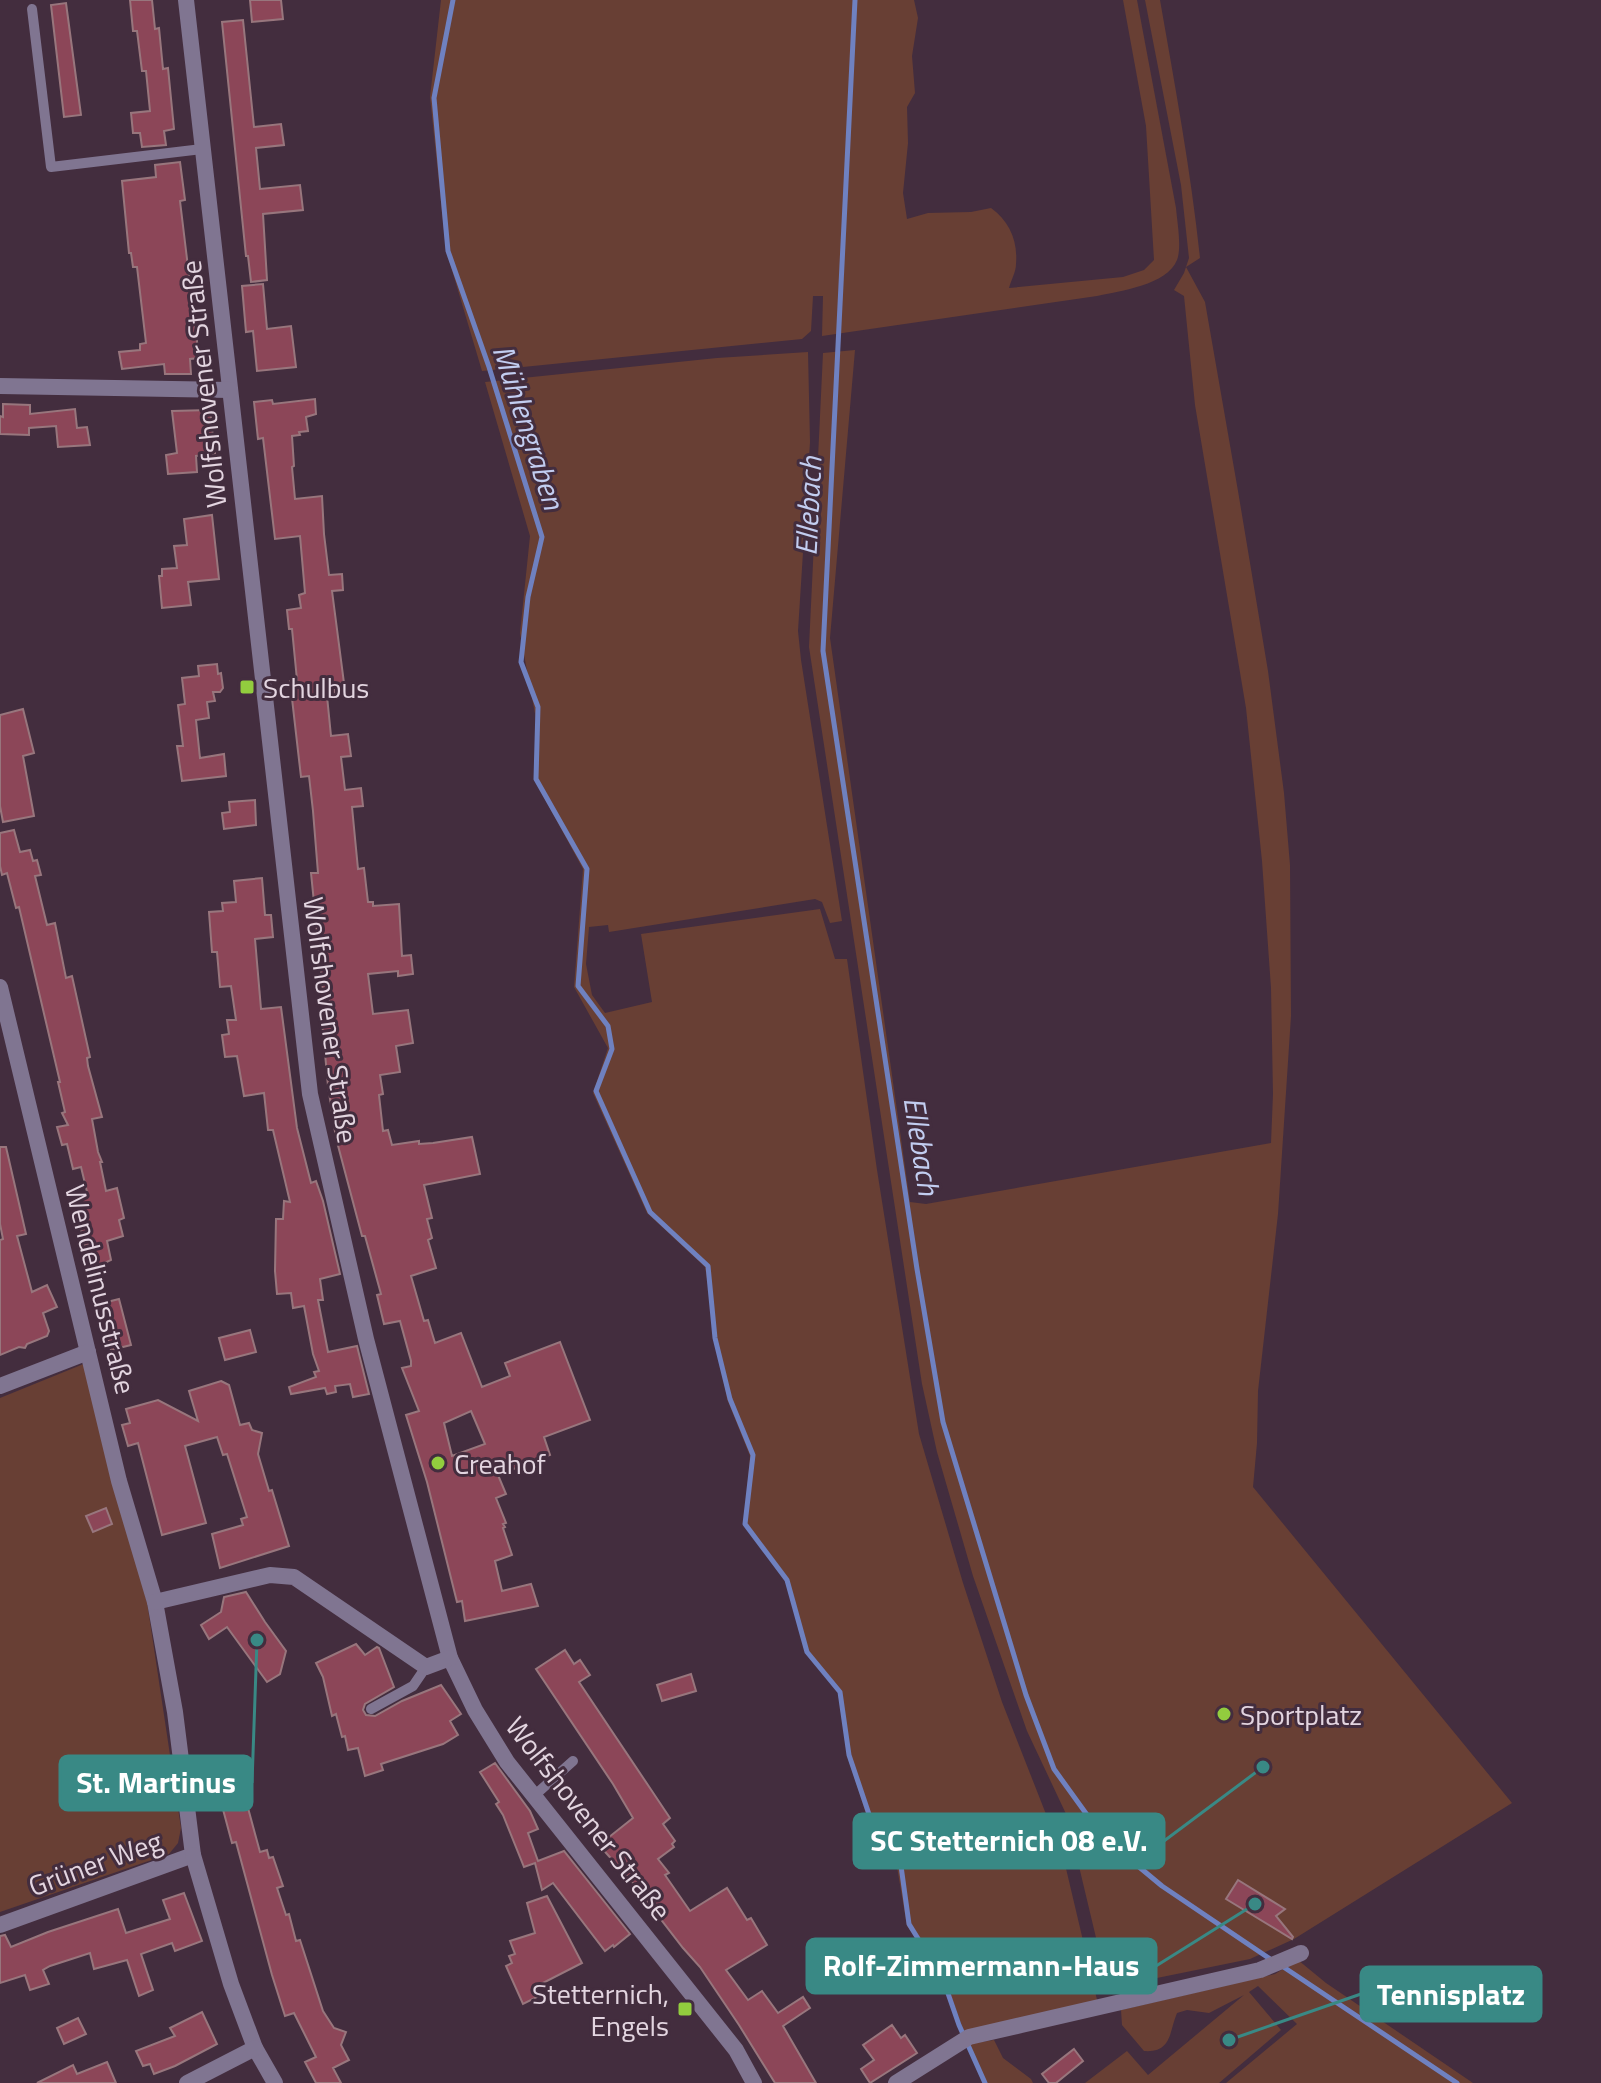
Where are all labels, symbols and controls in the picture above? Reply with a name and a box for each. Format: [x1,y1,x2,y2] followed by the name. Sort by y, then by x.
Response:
[169,258,237,510] street label: Wolfshovener Straße
[481,339,578,516] water label: Mühlengraben
[782,454,834,557] water label: Ellebach
[263,666,369,709] place label: Schulbus
[238,678,256,696] marker: Schulbus
[292,894,370,1146] street label: Wolfshovener Straße
[892,1094,953,1200] water label: Ellebach
[54,1180,148,1398] street label: Wendelinusstraße
[454,1442,547,1485] place label: Creahof
[429,1454,447,1472] marker: Creahof
[1240,1693,1362,1736] place label: Sportplatz
[1215,1705,1233,1723] marker: Sportplatz
[496,1707,682,1929] street label: Wolfshovener Straße
[60,1756,252,1810] callout: St. Martinus
[76,1759,236,1805] text: St. Martinus
[854,1814,1164,1868] callout: SC Stetternich 08 e.V.
[870,1817,1148,1863] text: SC Stetternich 08 e.V.
[22,1819,168,1907] street label: Grüner Weg
[807,1939,1156,1993] callout: Rolf-Zimmermann-Haus
[823,1942,1139,1988] text: Rolf-Zimmermann-Haus
[1361,1967,1541,2021] callout: Tennisplatz
[1377,1971,1525,2017] text: Tennisplatz
[532,1972,669,2047] place label: Stetternich, Engels
[676,2000,694,2018] marker: Stetternich, Engels

